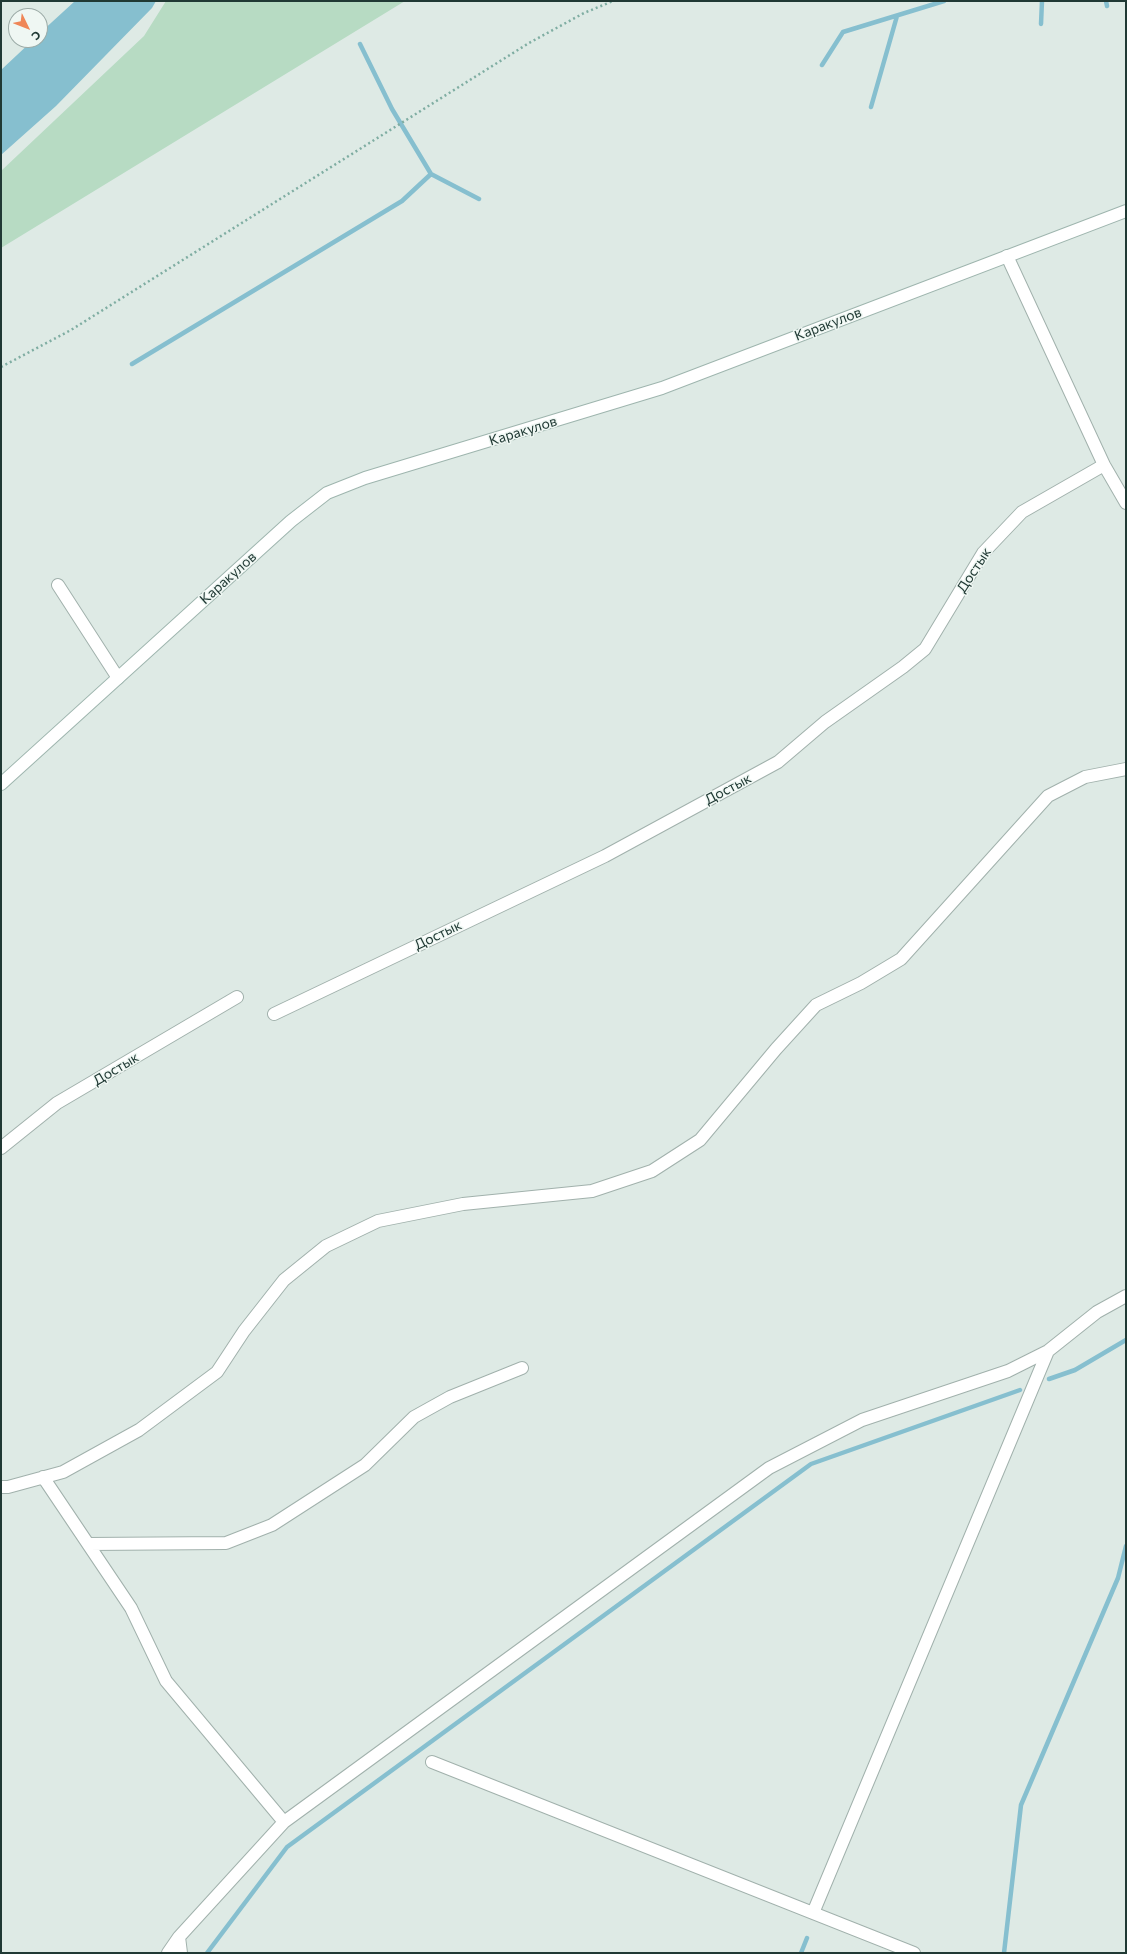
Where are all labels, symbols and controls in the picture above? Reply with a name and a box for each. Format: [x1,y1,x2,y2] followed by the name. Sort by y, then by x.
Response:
[8,8,48,48] north arrow
[29,29,44,43] text: С
[792,304,864,344] street label: Каракулов
[487,413,559,449] street label: Каракулов
[953,544,995,596] street label: Достык
[196,548,260,608] street label: Каракулов
[702,770,754,808] street label: Достык
[412,916,464,954] street label: Достык
[90,1049,142,1089] street label: Достык

